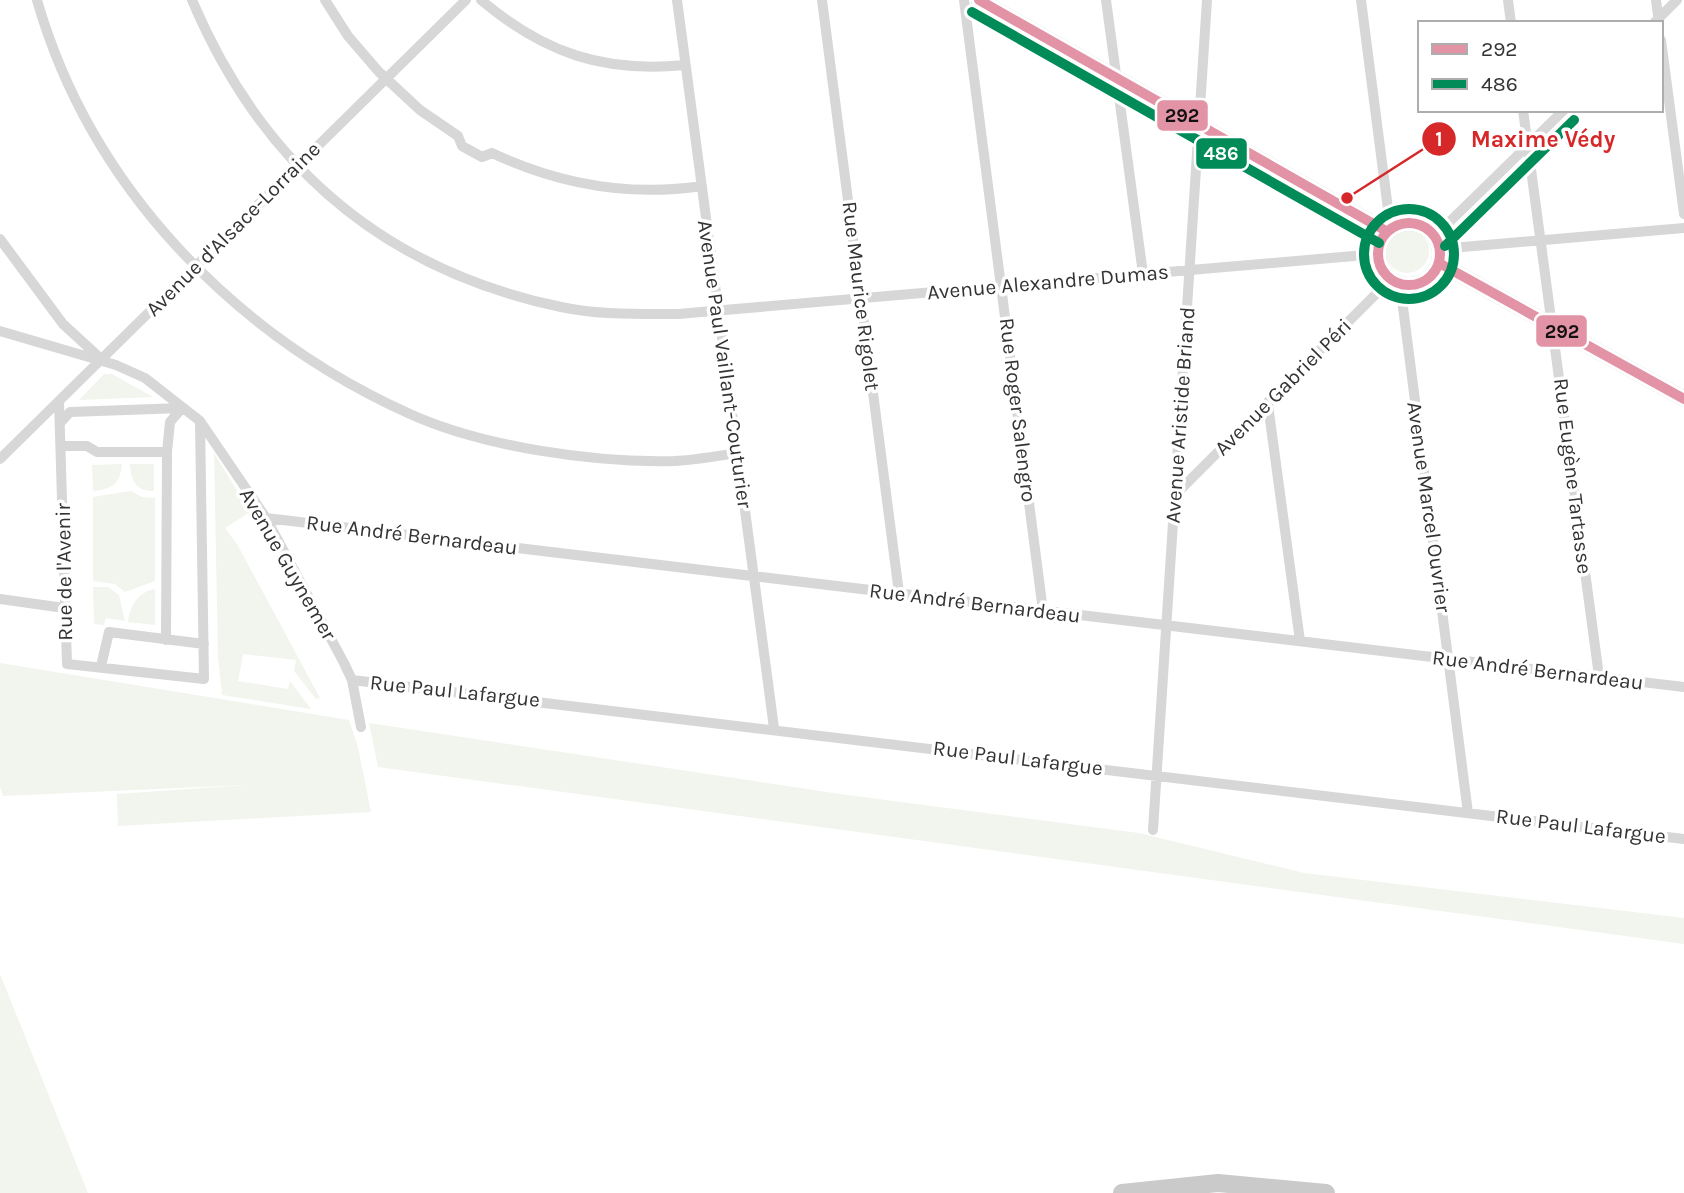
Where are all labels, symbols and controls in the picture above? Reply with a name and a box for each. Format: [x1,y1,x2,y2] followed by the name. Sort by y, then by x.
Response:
[1418,21,1663,112] legend
[1481,37,1518,61] text: 292
[1481,72,1518,96] text: 486
[1156,99,1209,132] line badge: 292
[1165,105,1199,127] text: 292
[1422,117,1629,161] callout: Maxime Védy
[1471,126,1616,153] text: Maxime Védy
[1435,127,1443,151] text: 1
[141,137,325,321] street label: Avenue d'Alsace-Lorraine
[1195,137,1248,170] line badge: 486
[1203,143,1239,165] text: 486
[837,200,885,392] street label: Rue Maurice Rigolet
[693,218,757,510] street label: Avenue Paul Vaillant-Couturier
[926,259,1170,305] street label: Avenue Alexandre Dumas
[1160,306,1200,524] street label: Avenue Aristide Briand
[1210,314,1356,460] street label: Avenue Gabriel Péri
[1535,314,1588,348] line badge: 292
[995,317,1041,503] street label: Rue Roger Salengro
[1545,321,1579,343] text: 292
[1549,377,1597,575] street label: Rue Eugène Tartasse
[1402,400,1456,614] street label: Avenue Marcel Ouvrier
[235,484,341,645] street label: Avenue Guynemer
[51,503,77,641] street label: Rue de l'Avenir
[305,510,519,560] street label: Rue André Bernardeau
[868,578,1082,628] street label: Rue André Bernardeau
[1431,645,1645,695] street label: Rue André Bernardeau
[369,670,541,712] street label: Rue Paul Lafargue
[932,736,1104,780] street label: Rue Paul Lafargue
[1495,804,1667,848] street label: Rue Paul Lafargue

